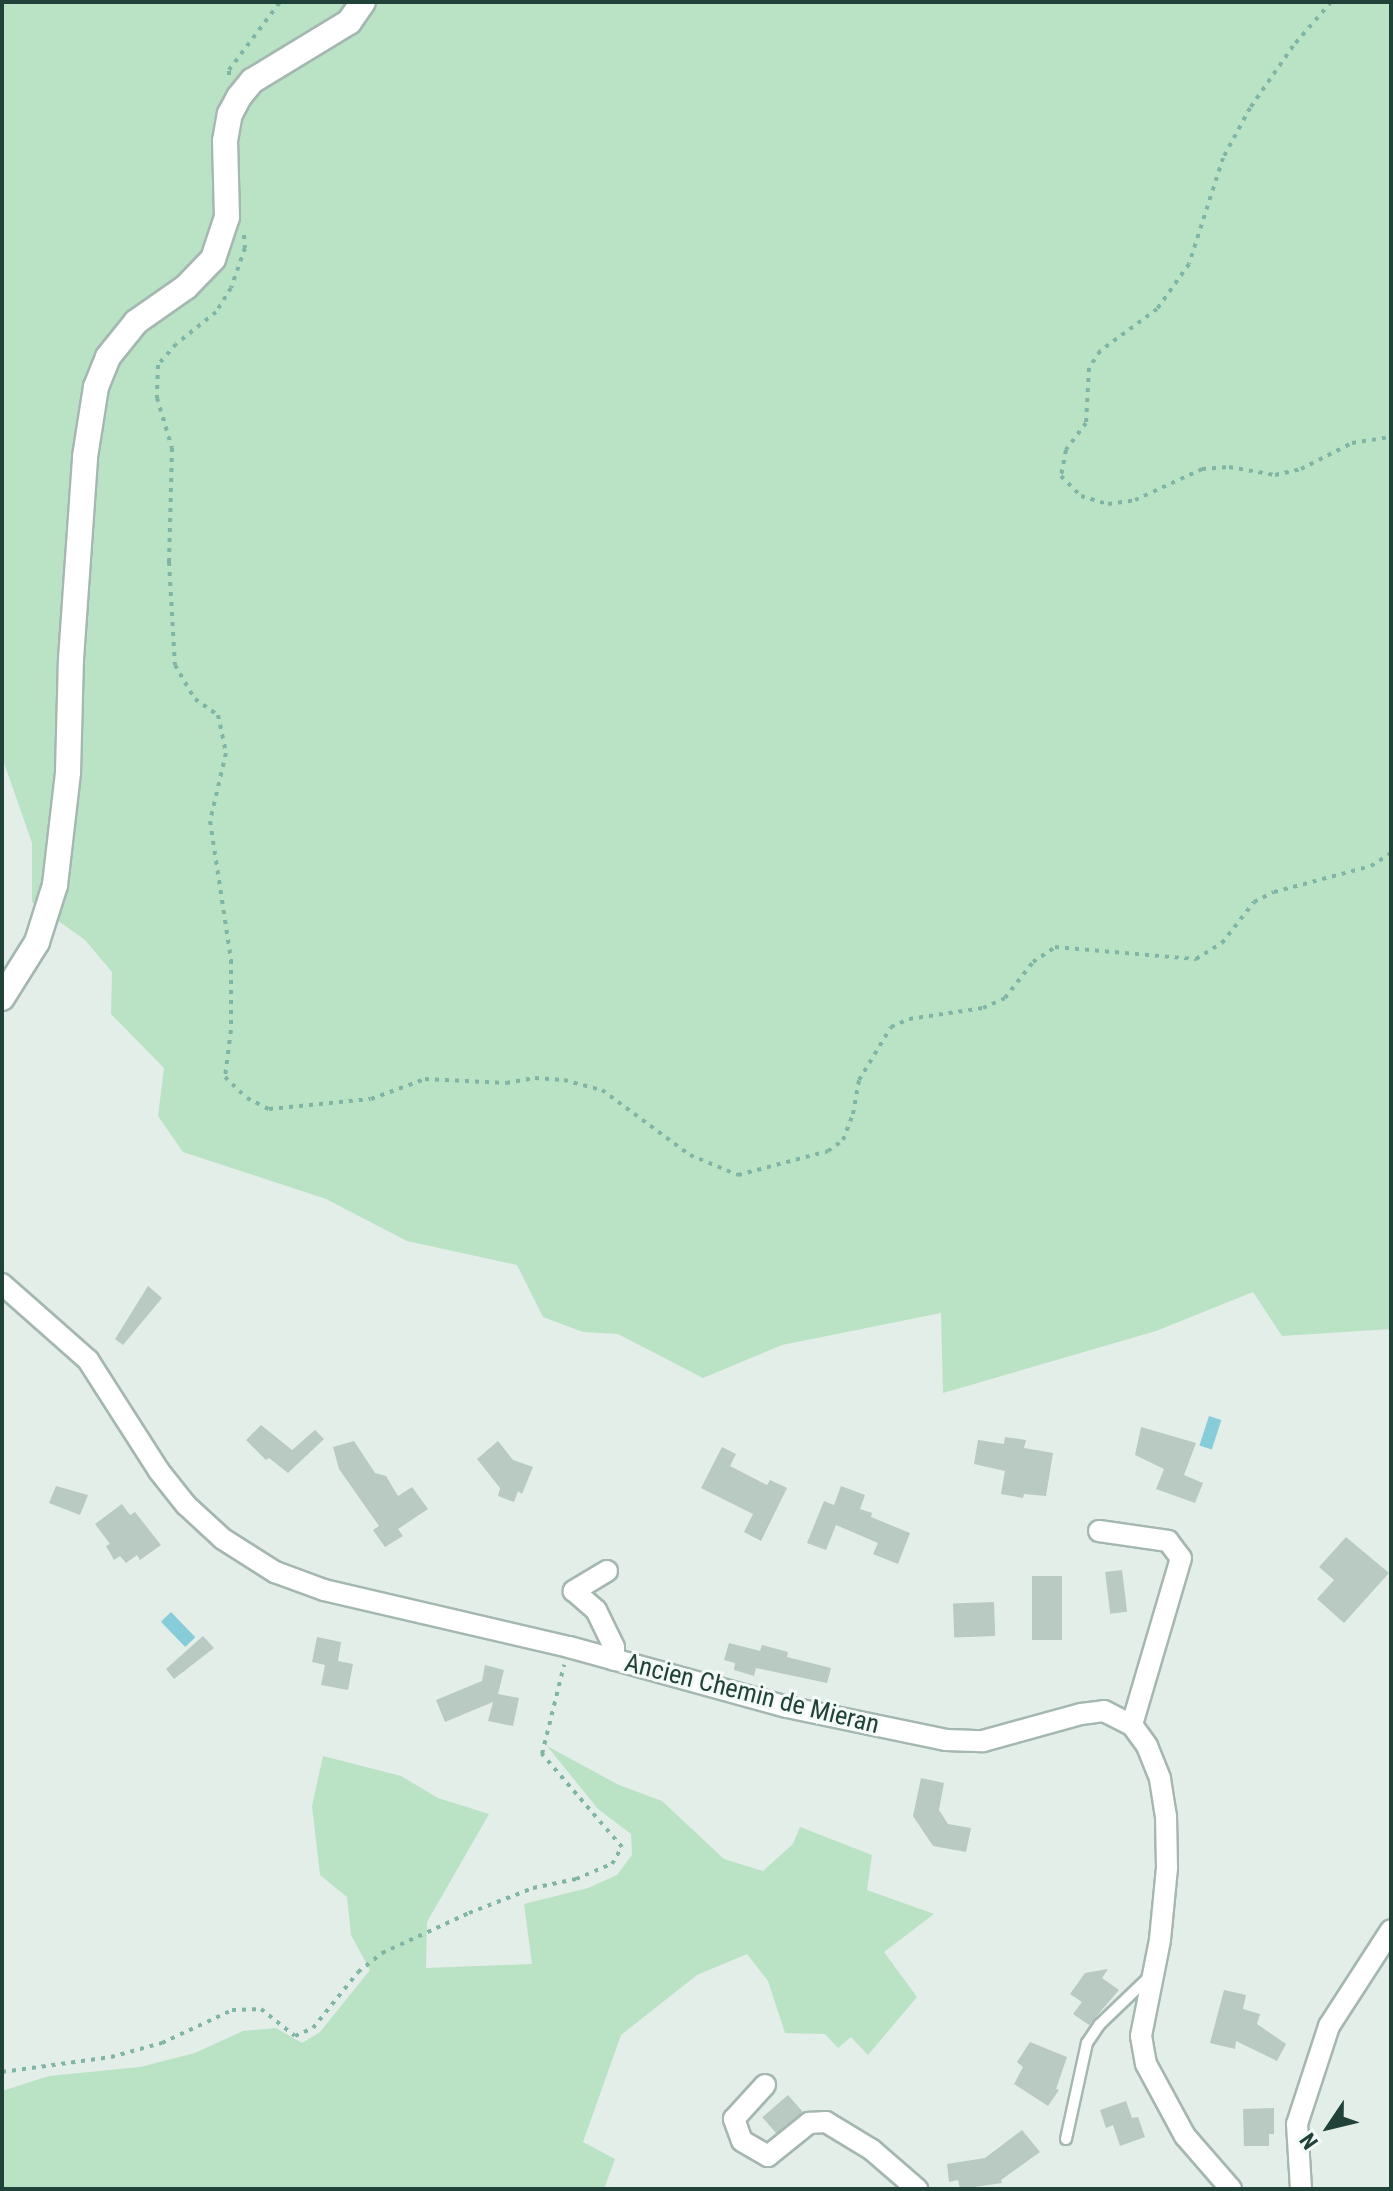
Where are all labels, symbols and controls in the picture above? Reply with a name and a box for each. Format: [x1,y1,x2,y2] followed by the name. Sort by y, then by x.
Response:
[622,1647,882,1741] street label: Ancien Chemin de Mieran
[1289,2087,1369,2167] north arrow
[1295,2128,1323,2154] text: N

